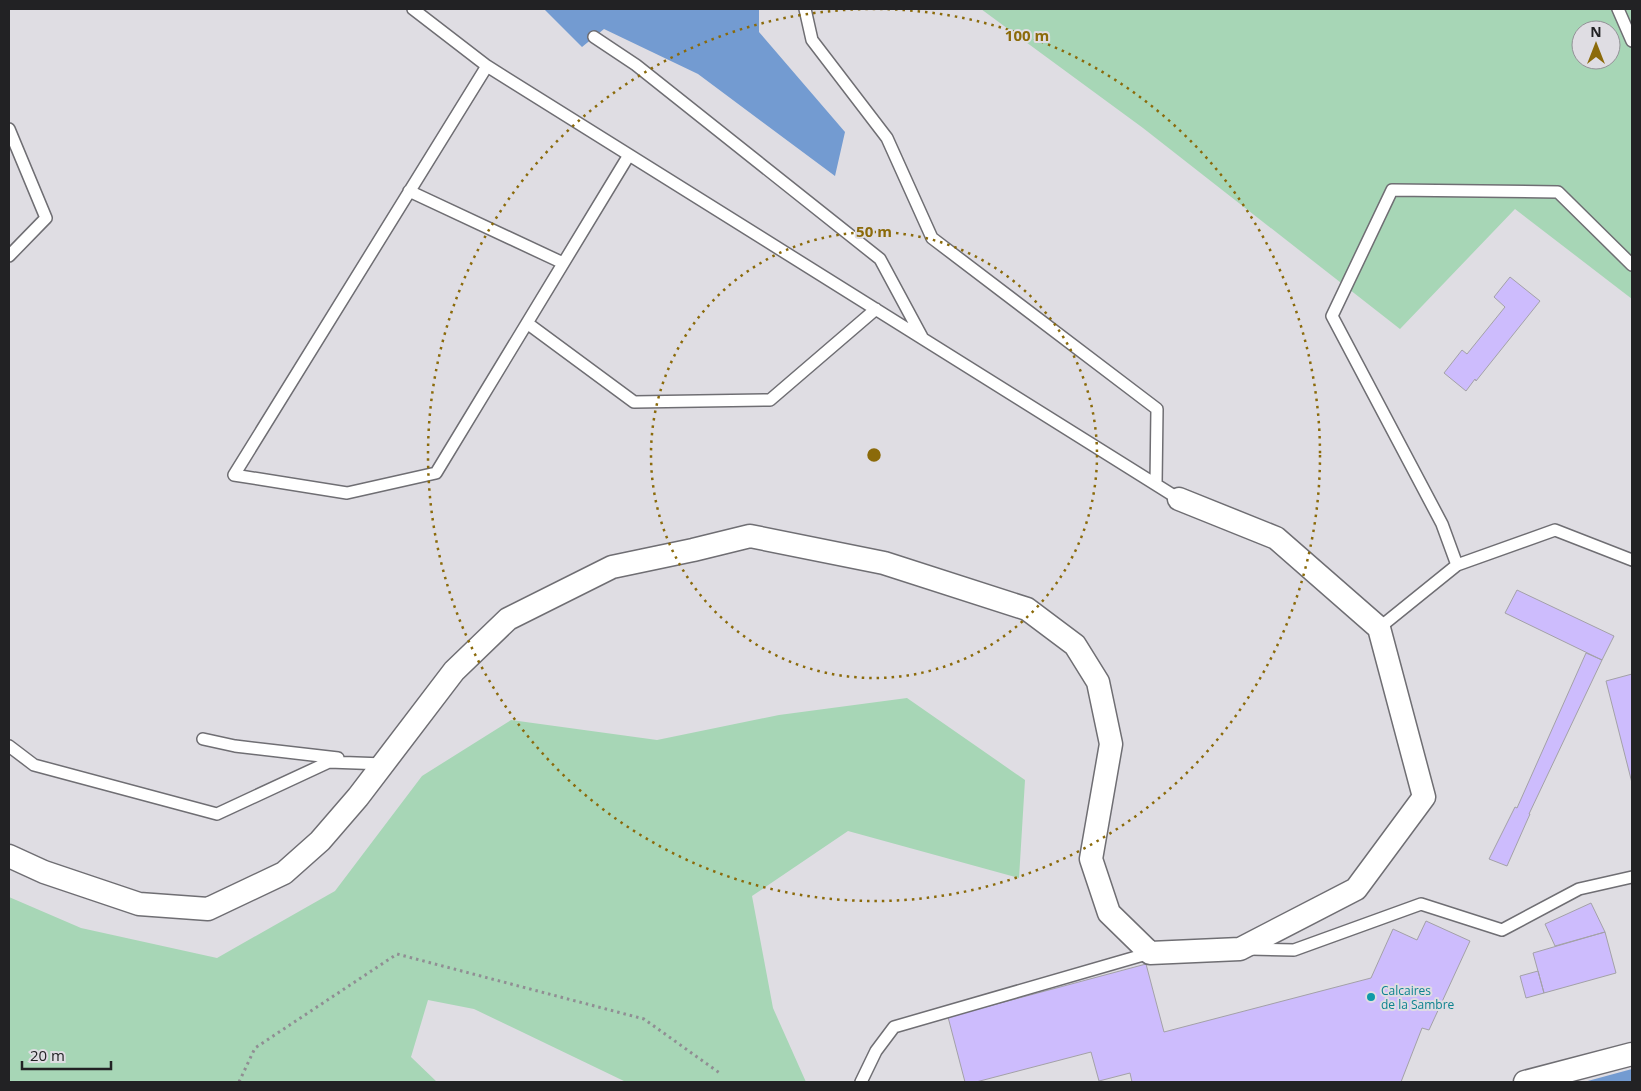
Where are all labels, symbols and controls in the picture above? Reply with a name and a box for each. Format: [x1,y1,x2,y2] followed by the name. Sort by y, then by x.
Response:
[1571,20,1621,70] north arrow
[1590,22,1602,41] text: N
[1005,25,1049,45] text: 100 m
[856,221,892,241] text: 50 m
[865,446,883,464] centre of rings
[1381,982,1455,1013] place label: Calcaires de la Sambre
[1365,991,1377,1003] marker: Calcaires de la Sambre
[22,1038,111,1070] scale bar
[30,1045,65,1065] text: 20 m

